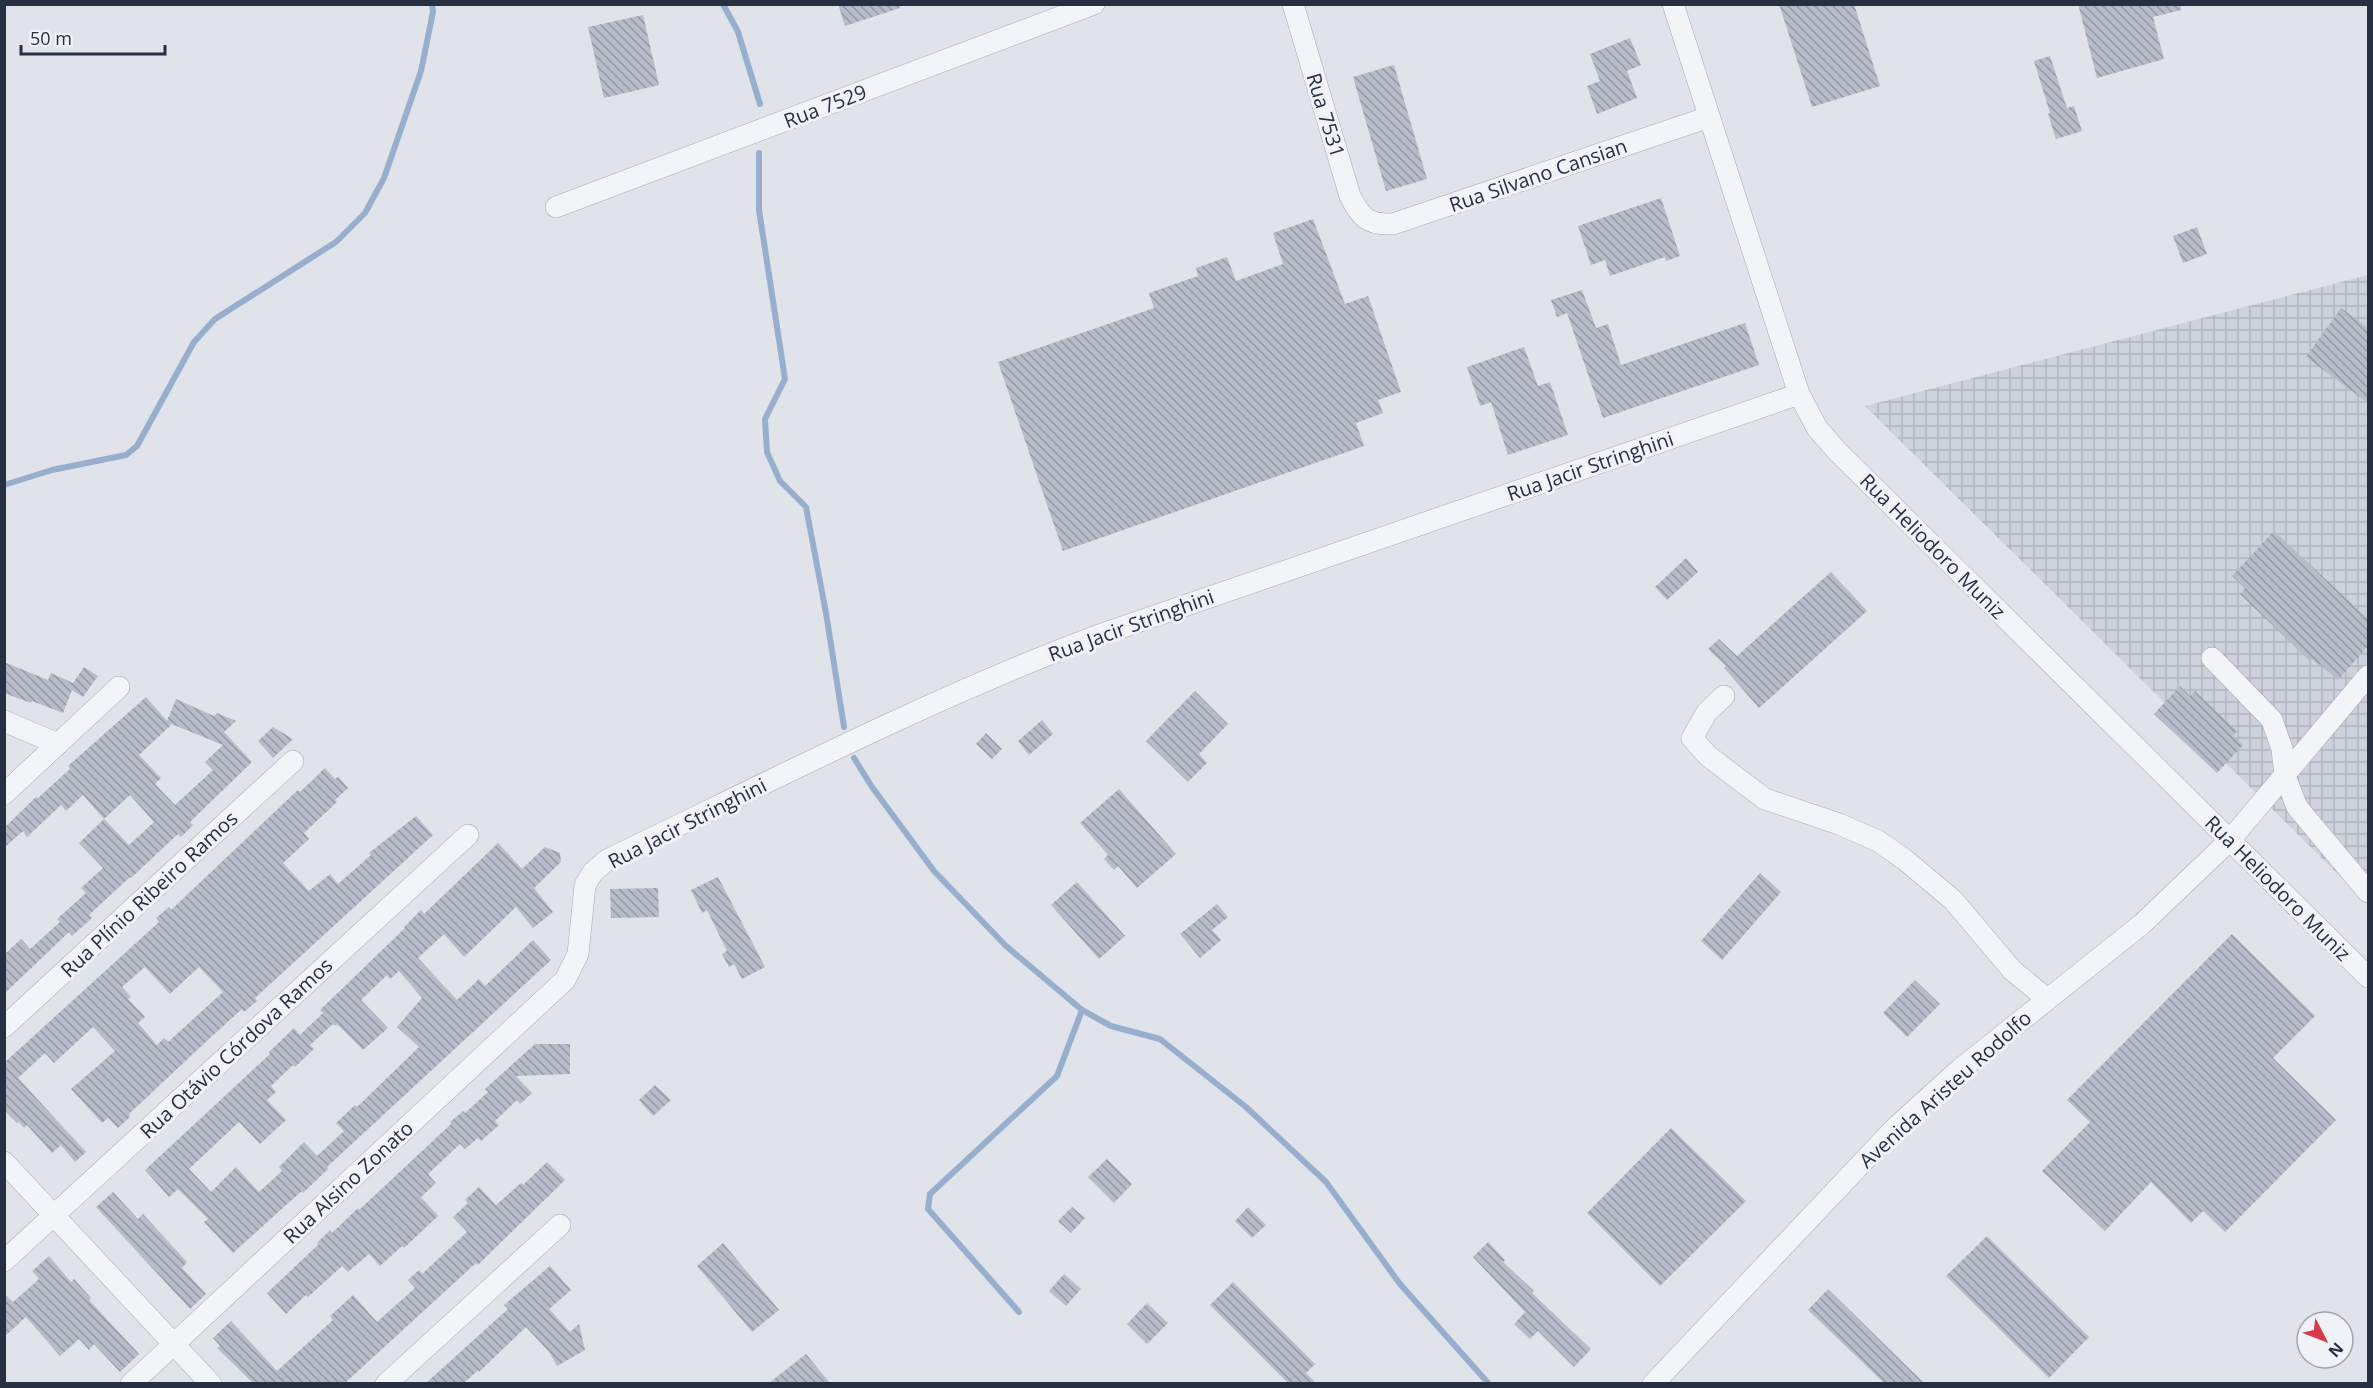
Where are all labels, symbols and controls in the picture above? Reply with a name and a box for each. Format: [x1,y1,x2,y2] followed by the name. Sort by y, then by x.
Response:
[21,18,165,56] scale bar
[30,26,72,50] text: 50 m
[1300,70,1352,160] street label: Rua 7531
[780,78,870,134] street label: Rua 7529
[1445,132,1631,218] street label: Rua Silvano Cansian
[1503,425,1677,507] street label: Rua Jacir Stringhini
[1854,467,2012,625] street label: Rua Heliodoro Muniz
[1044,582,1218,668] street label: Rua Jacir Stringhini
[603,771,771,875] street label: Rua Jacir Stringhini
[55,805,243,983] street label: Rua Plínio Ribeiro Ramos
[2199,809,2357,967] street label: Rua Heliodoro Muniz
[134,952,338,1144] street label: Rua Otávio Córdova Ramos
[1853,1004,2037,1174] street label: Avenida Aristeu Rodolfo
[277,1115,419,1249] street label: Rua Alsino Zonato
[2295,1310,2355,1370] north arrow
[2324,1338,2349,1362] text: N

